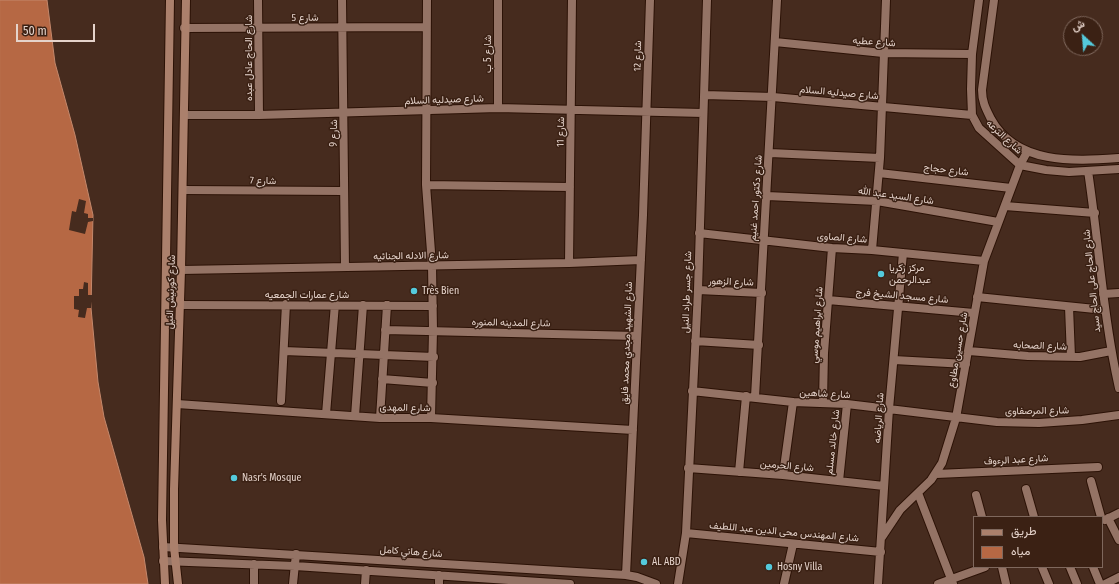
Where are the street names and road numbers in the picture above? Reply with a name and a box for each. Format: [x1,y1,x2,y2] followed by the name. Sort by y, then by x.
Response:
[291,12,319,24] street label: شارع 5
[243,15,255,101] street label: شارع الحاج عادل عبده
[482,35,494,73] street label: شارع 5 ب
[852,35,896,49] street label: شارع عطيه
[632,41,644,71] street label: شارع 12
[799,84,879,102] street label: شارع صيدليه السلام
[404,93,484,107] street label: شارع صيدليه السلام
[555,117,567,147] street label: شارع 11
[984,117,1024,157] street label: شارع الترعه
[328,119,340,147] street label: شارع 9
[747,155,765,241] street label: شارع دكتور احمد غنيم
[923,161,969,179] street label: شارع حجاج
[250,175,276,187] street label: شارع 7
[857,185,935,207] street label: شارع السيد عبد الله
[1081,229,1103,333] street label: شارع الحاج على الحاج سيد
[816,230,868,246] street label: شارع الصاوى
[373,249,449,263] street label: شارع الادله الجنائيه
[680,251,694,333] street label: شارع جسر طراد النيل
[164,255,178,329] street label: شارع كورنيش النيل
[708,275,754,289] street label: شارع الزهور
[619,281,635,405] street label: شارع الشهيد مجدي محمد فايق
[808,286,826,364] street label: شارع ابراهيم موسي
[855,286,949,306] street label: شارع مسجد الشيخ فرج
[265,289,349,301] street label: شارع عمارات الجمعيه
[945,311,971,389] street label: شارع حسين مطاوع
[472,316,550,330] street label: شارع المدينه المنوره
[1013,339,1067,353] street label: شارع الصحابه
[799,387,851,401] street label: شارع شاهين
[871,392,887,444] street label: شارع الرياضه
[380,402,430,414] street label: شارع المهدى
[1005,404,1069,418] street label: شارع المرصفاوى
[824,409,842,475] street label: شارع خالد مسلم
[983,452,1049,468] street label: شارع عبد الرءوف
[760,458,814,474] street label: شارع الحرمين
[709,519,859,545] street label: شارع المهندس محى الدين عبد اللطيف
[379,544,443,560] street label: شارع هاني كامل

